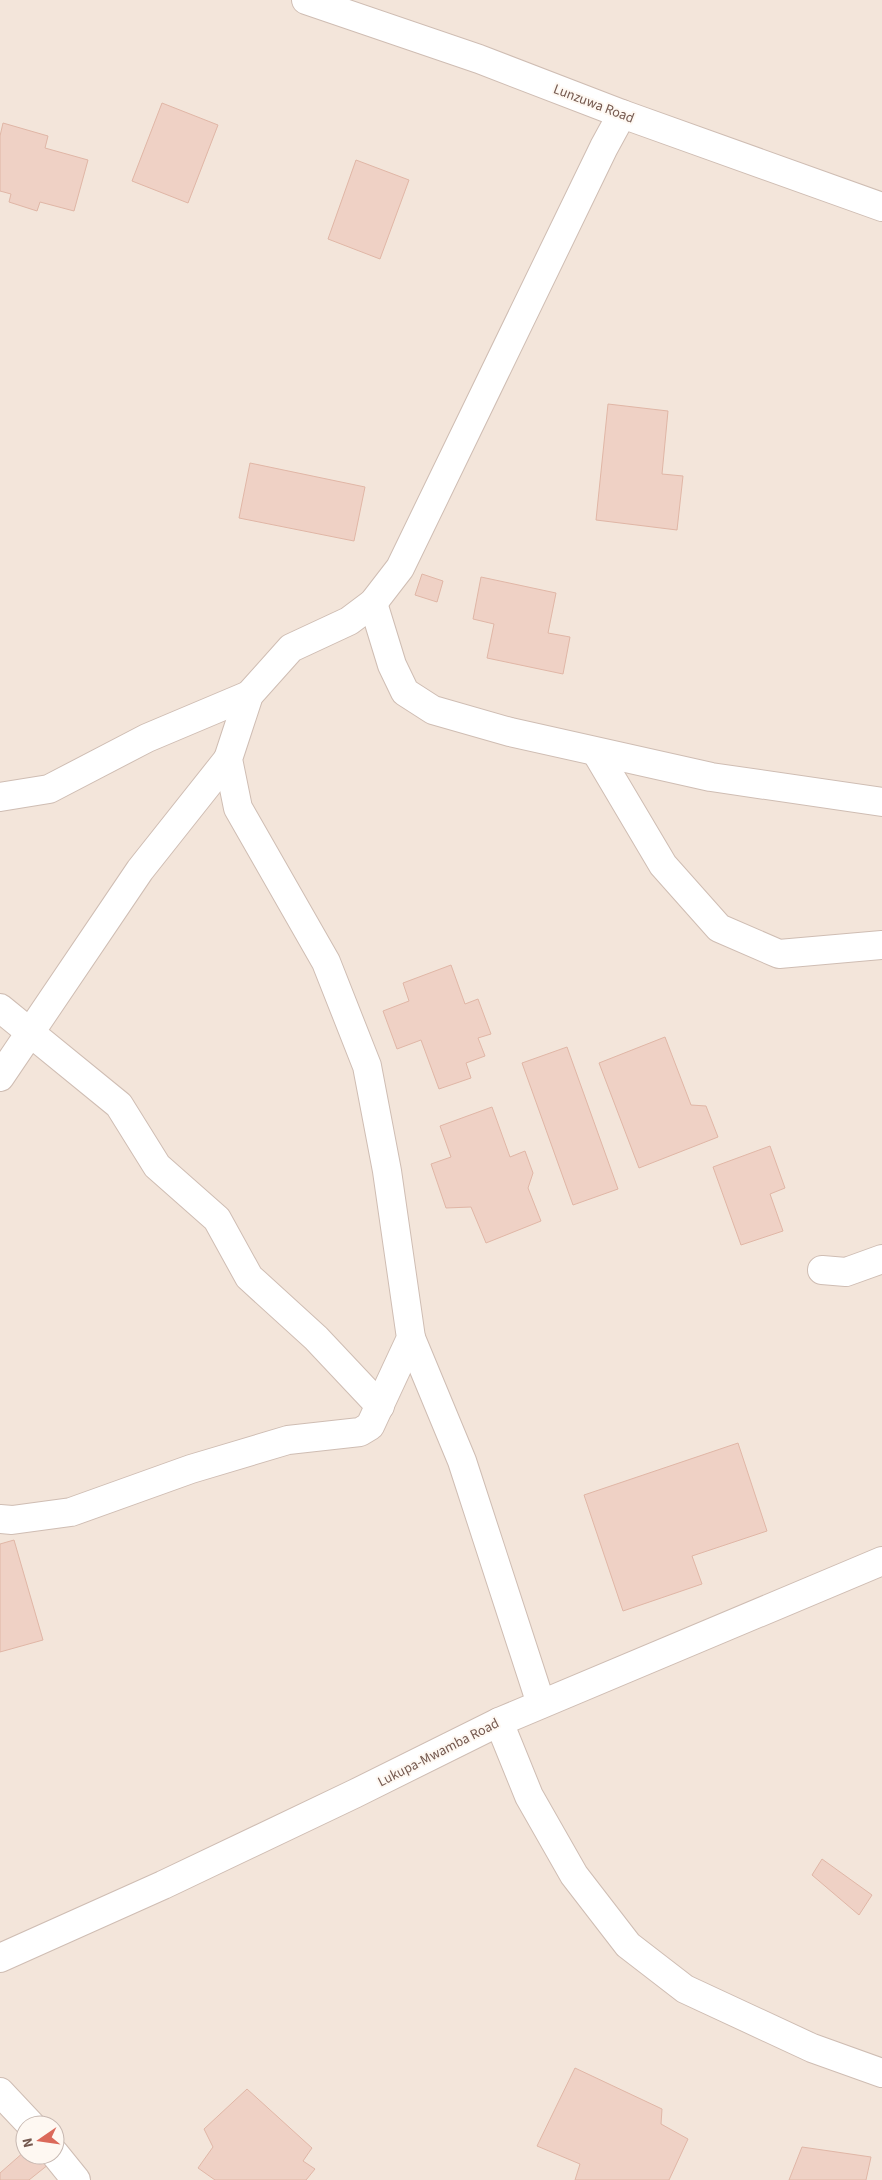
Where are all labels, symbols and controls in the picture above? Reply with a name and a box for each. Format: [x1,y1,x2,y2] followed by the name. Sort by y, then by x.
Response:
[550,79,637,129] street label: Lunzuwa Road
[374,1714,503,1792] street label: Lukupa-Mwamba Road
[15,2115,65,2165] north arrow
[18,2136,39,2149] text: N

